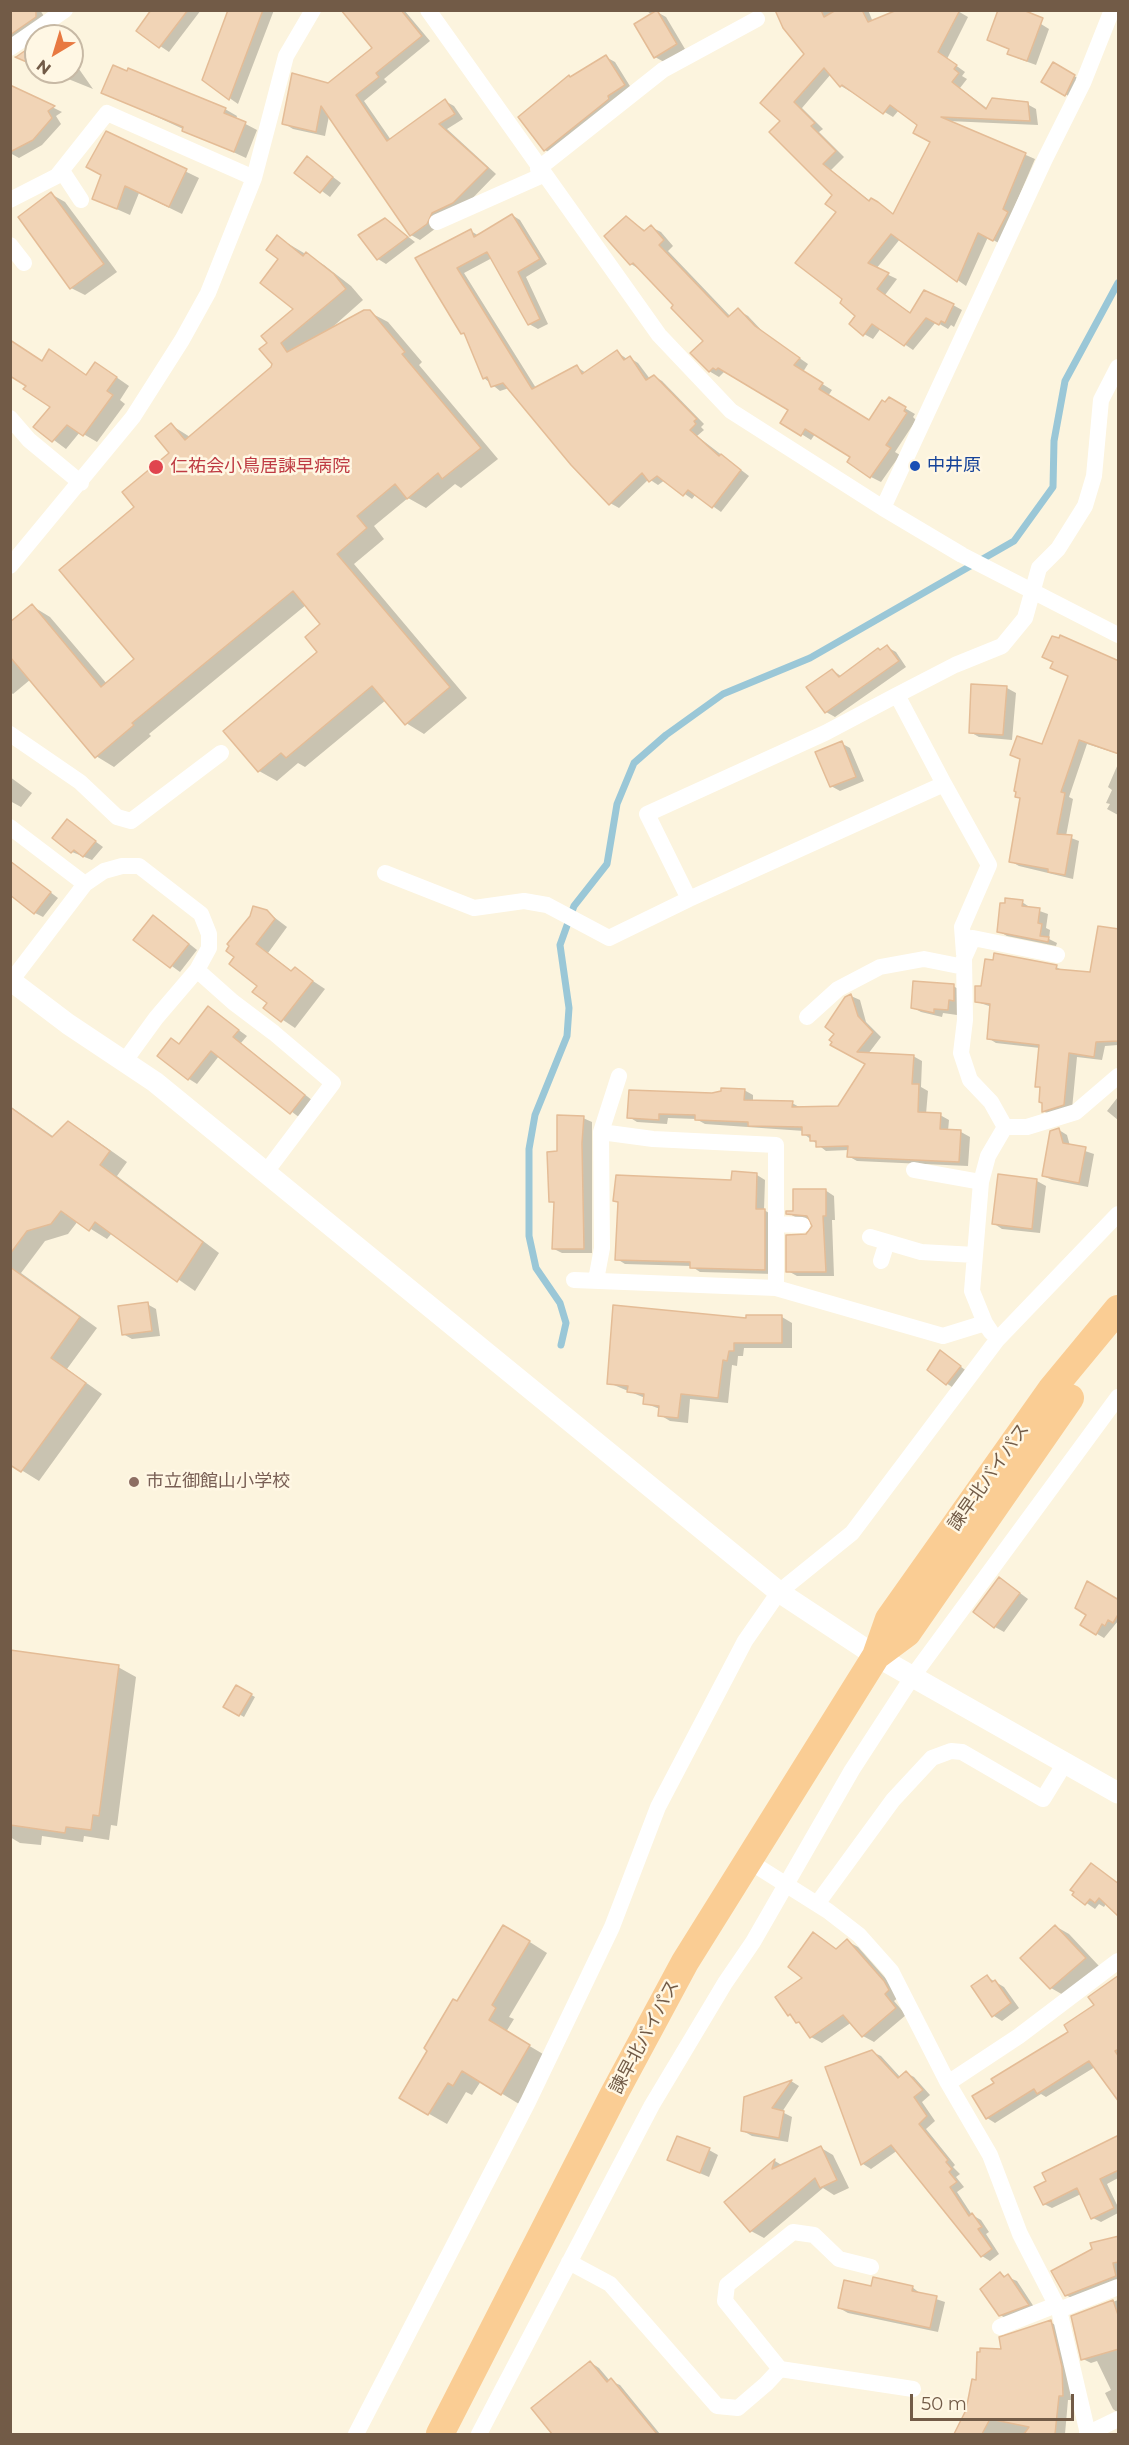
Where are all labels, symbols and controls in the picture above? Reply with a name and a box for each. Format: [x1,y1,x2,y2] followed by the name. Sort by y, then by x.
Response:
[24,24,84,84] north arrow
[33,56,55,78] text: N
[927,455,981,477] place label: 中井原
[170,456,350,478] place label: 仁祐会小鳥居諫早病院
[147,458,165,476] marker: 仁祐会小鳥居諫早病院
[908,459,922,473] marker: 中井原
[944,1419,1034,1535] street label: 諫早北バイパス
[146,1471,290,1493] place label: 市立御館山小学校
[127,1475,141,1489] marker: 市立御館山小学校
[606,1976,684,2098] street label: 諫早北バイパス
[913,2382,1076,2420] scale bar
[921,2393,967,2415] text: 50 m

